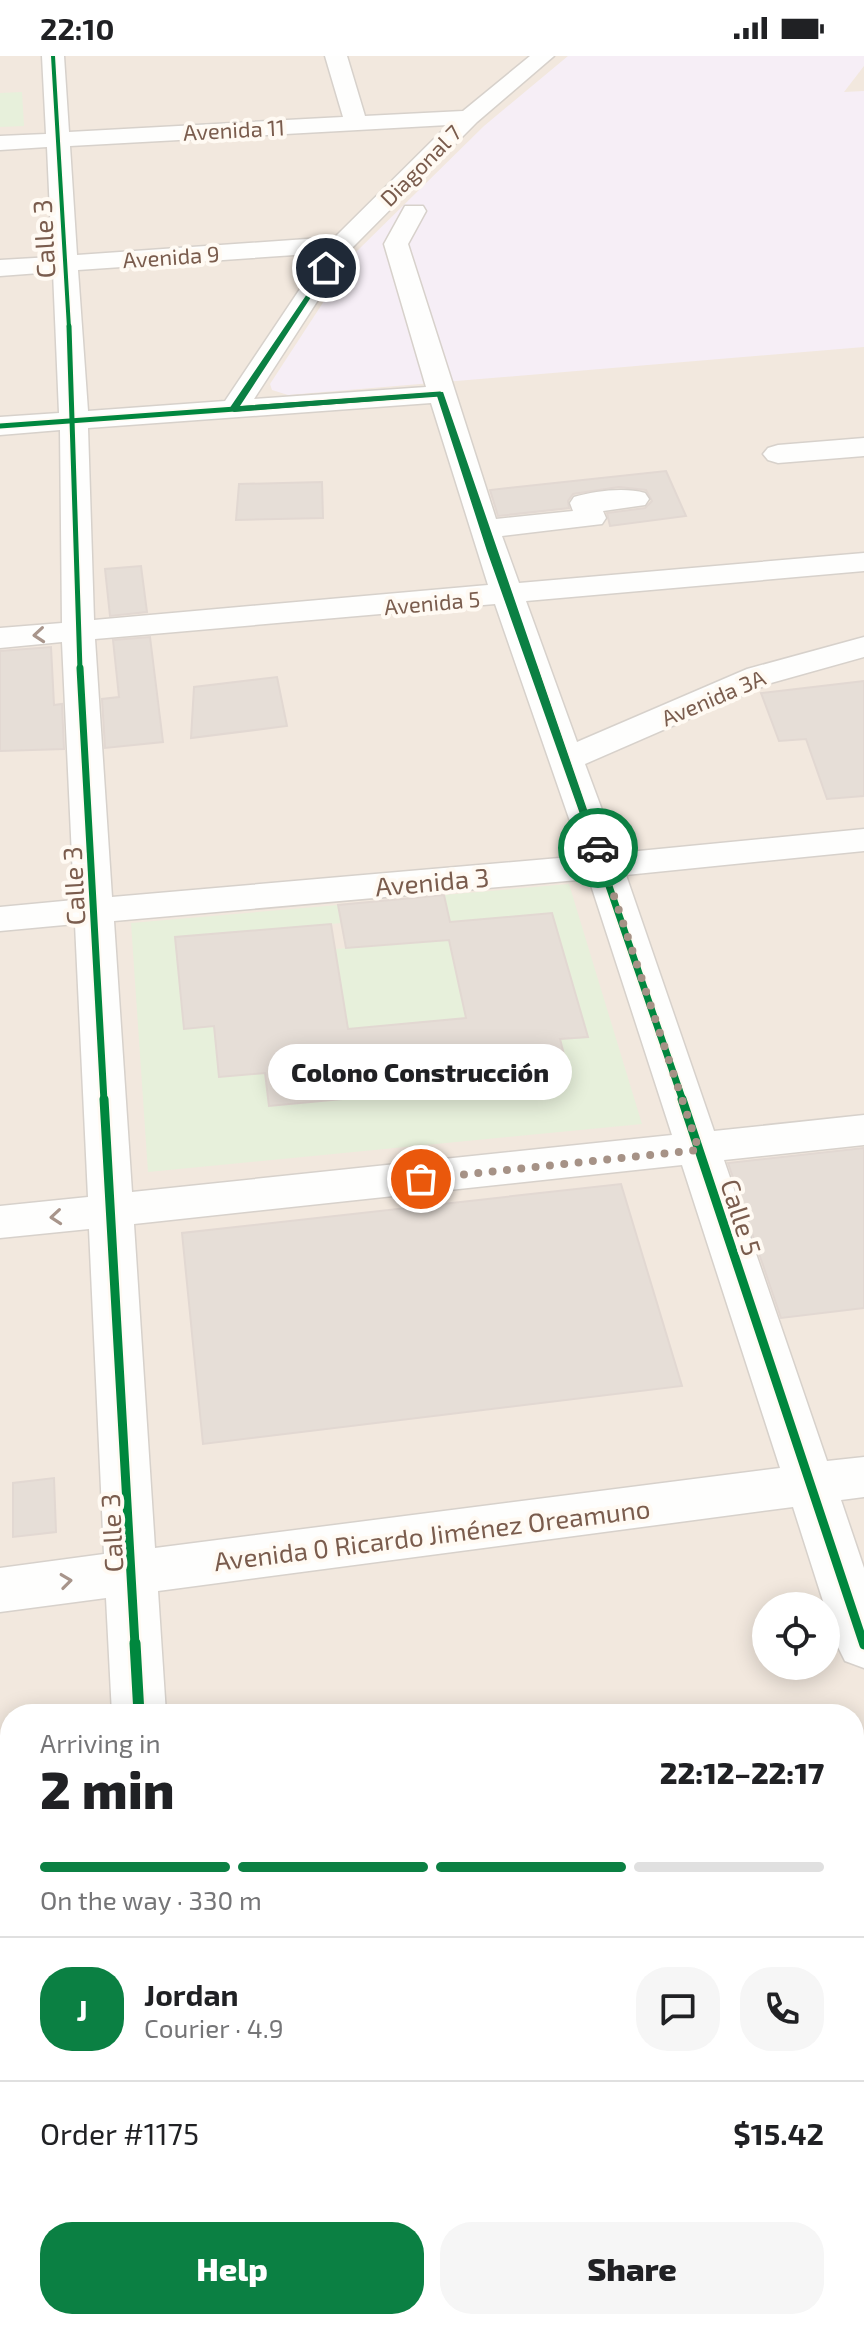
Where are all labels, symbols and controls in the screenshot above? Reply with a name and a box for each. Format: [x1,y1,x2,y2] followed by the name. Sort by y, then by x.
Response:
[40,10,114,46] text: 22:10
[182,113,286,145] street label: Avenida 11
[374,119,466,211] street label: Diagonal 7
[25,199,61,279] street label: Calle 3
[292,234,360,302] pin
[122,240,220,272] street label: Avenida 9
[304,246,348,290] icon: home
[383,585,481,619] street label: Avenida 5
[32,626,45,643] one-way arrow
[657,663,769,731] street label: Avenida 3A
[558,808,638,888] courier
[576,826,620,870] icon: car
[55,846,91,926] street label: Calle 3
[374,861,490,901] street label: Avenida 3
[269,1043,573,1099] callout: Colono Construcción
[291,1056,549,1087] text: Colono Construcción
[387,1145,455,1213] pin
[399,1157,443,1201] icon: bag
[715,1175,769,1259] street label: Calle 5
[49,1208,62,1225] one-way arrow
[212,1492,652,1576] street label: Avenida 0 Ricardo Jiménez Oreamuno
[93,1493,129,1573] street label: Calle 3
[60,1573,73,1590] one-way arrow
[752,1592,840,1680] map controls
[752,1592,840,1680] button: locate
[40,1727,161,1758] text: Arriving in
[660,1754,824,1790] text: 22:12–22:17
[40,1757,175,1819] text: 2 min
[40,1884,262,1915] text: On the way · 330 m
[636,1967,720,2051] button: chat
[740,1967,824,2051] button: phone
[144,1976,239,2012] text: Jordan
[76,1991,88,2027] text: J
[144,2012,284,2043] text: Courier · 4.9
[40,2115,199,2151] text: Order #1175
[733,2115,824,2151] text: $15.42
[40,2222,424,2314] button: Help
[440,2222,824,2314] button: Share

